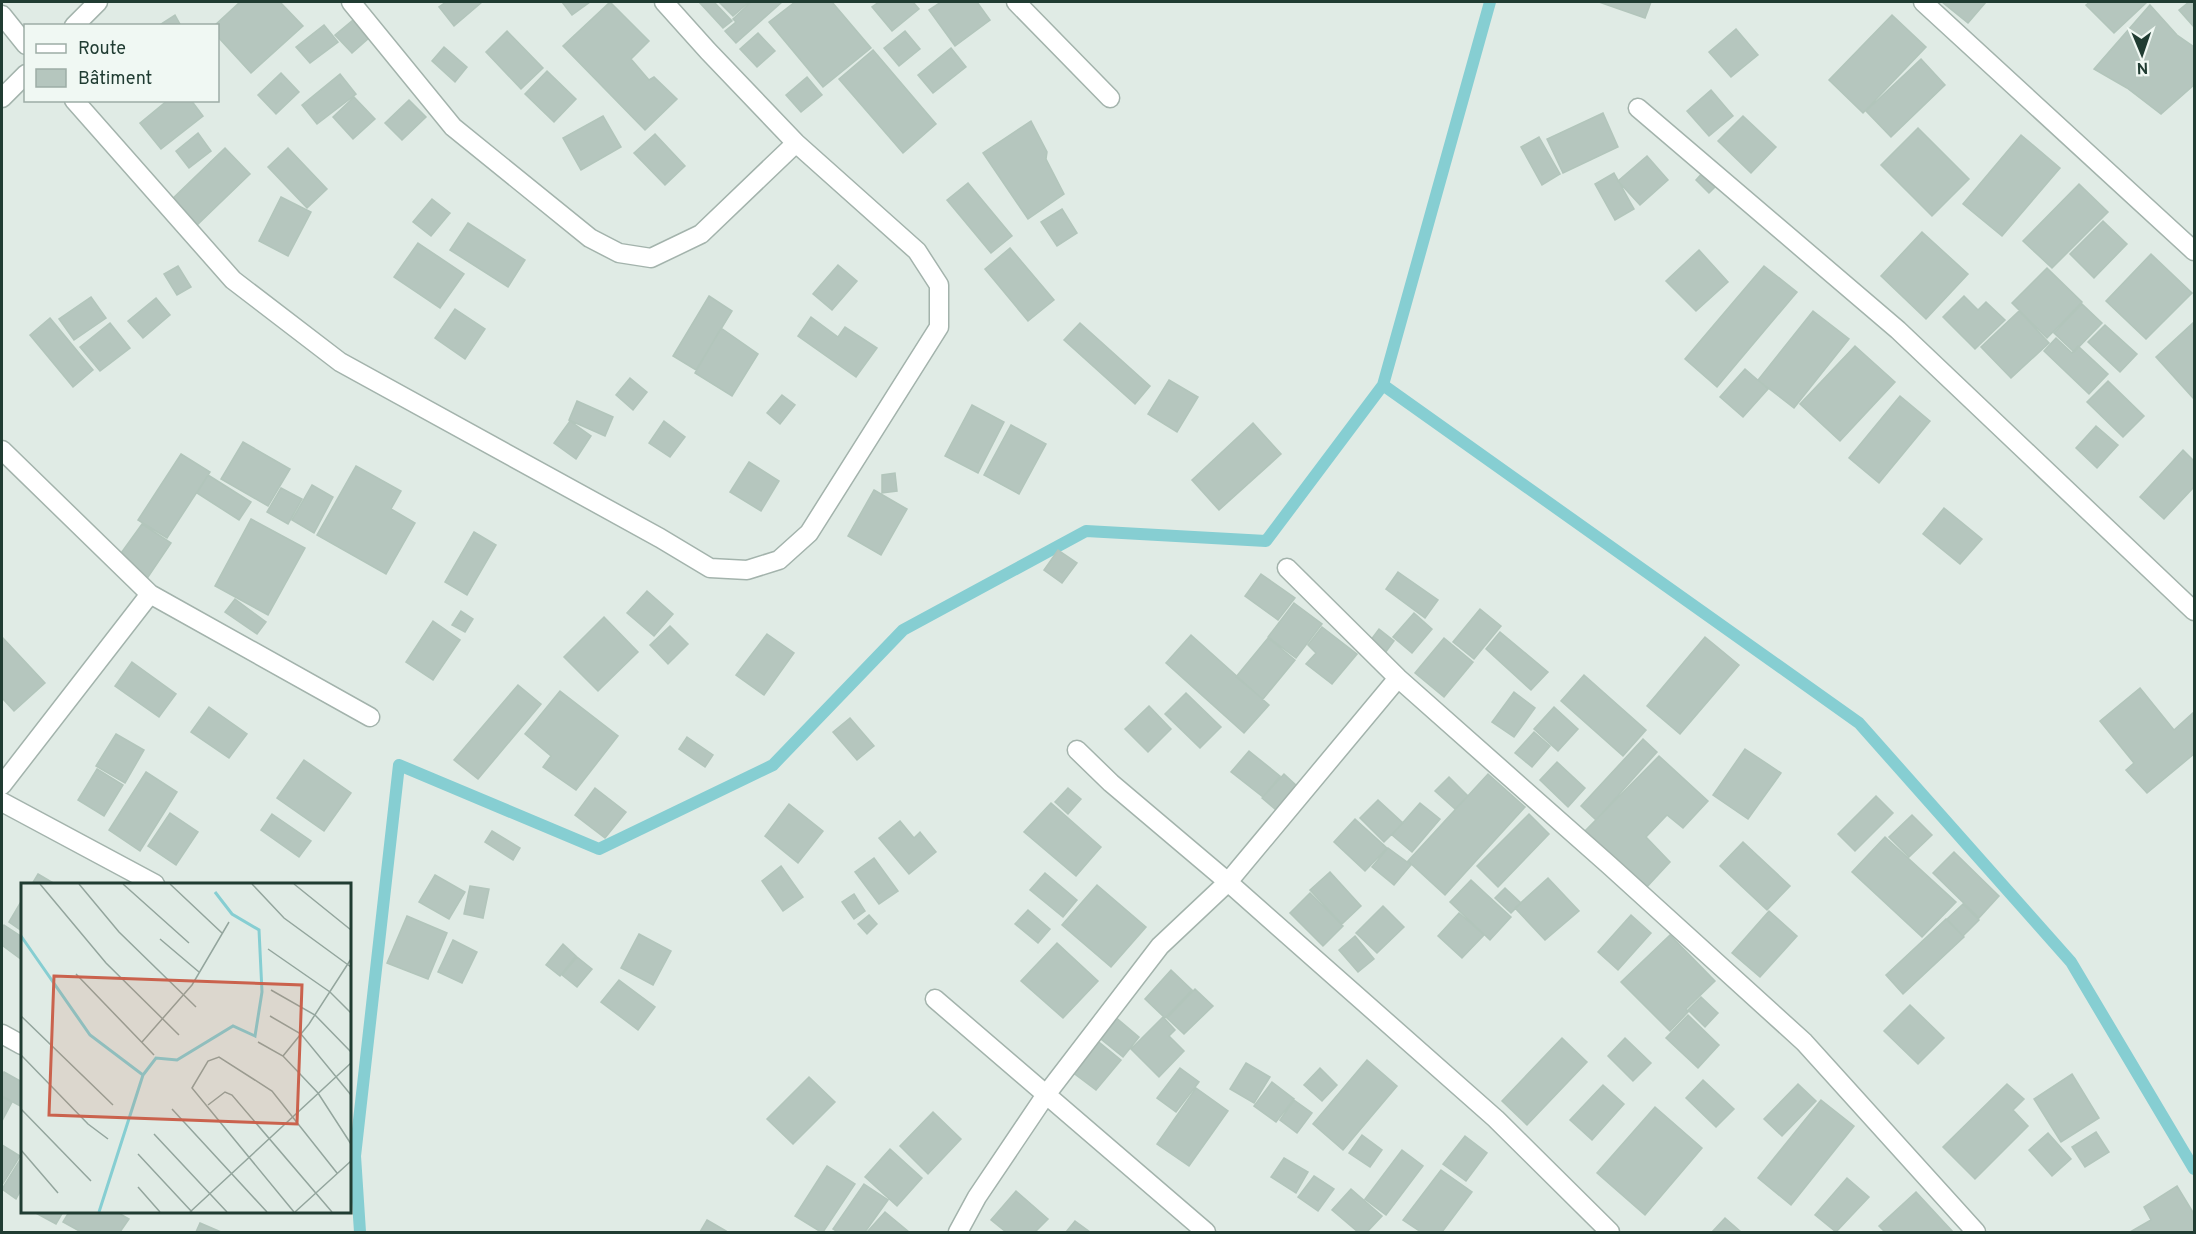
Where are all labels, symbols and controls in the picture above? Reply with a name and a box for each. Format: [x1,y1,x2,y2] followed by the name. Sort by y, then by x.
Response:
[24,24,219,102] legend
[2112,24,2172,84] north arrow
[78,38,126,61] text: Route
[2136,57,2149,77] text: N
[78,68,152,91] text: Bâtiment
[21,883,351,1213] inset map

